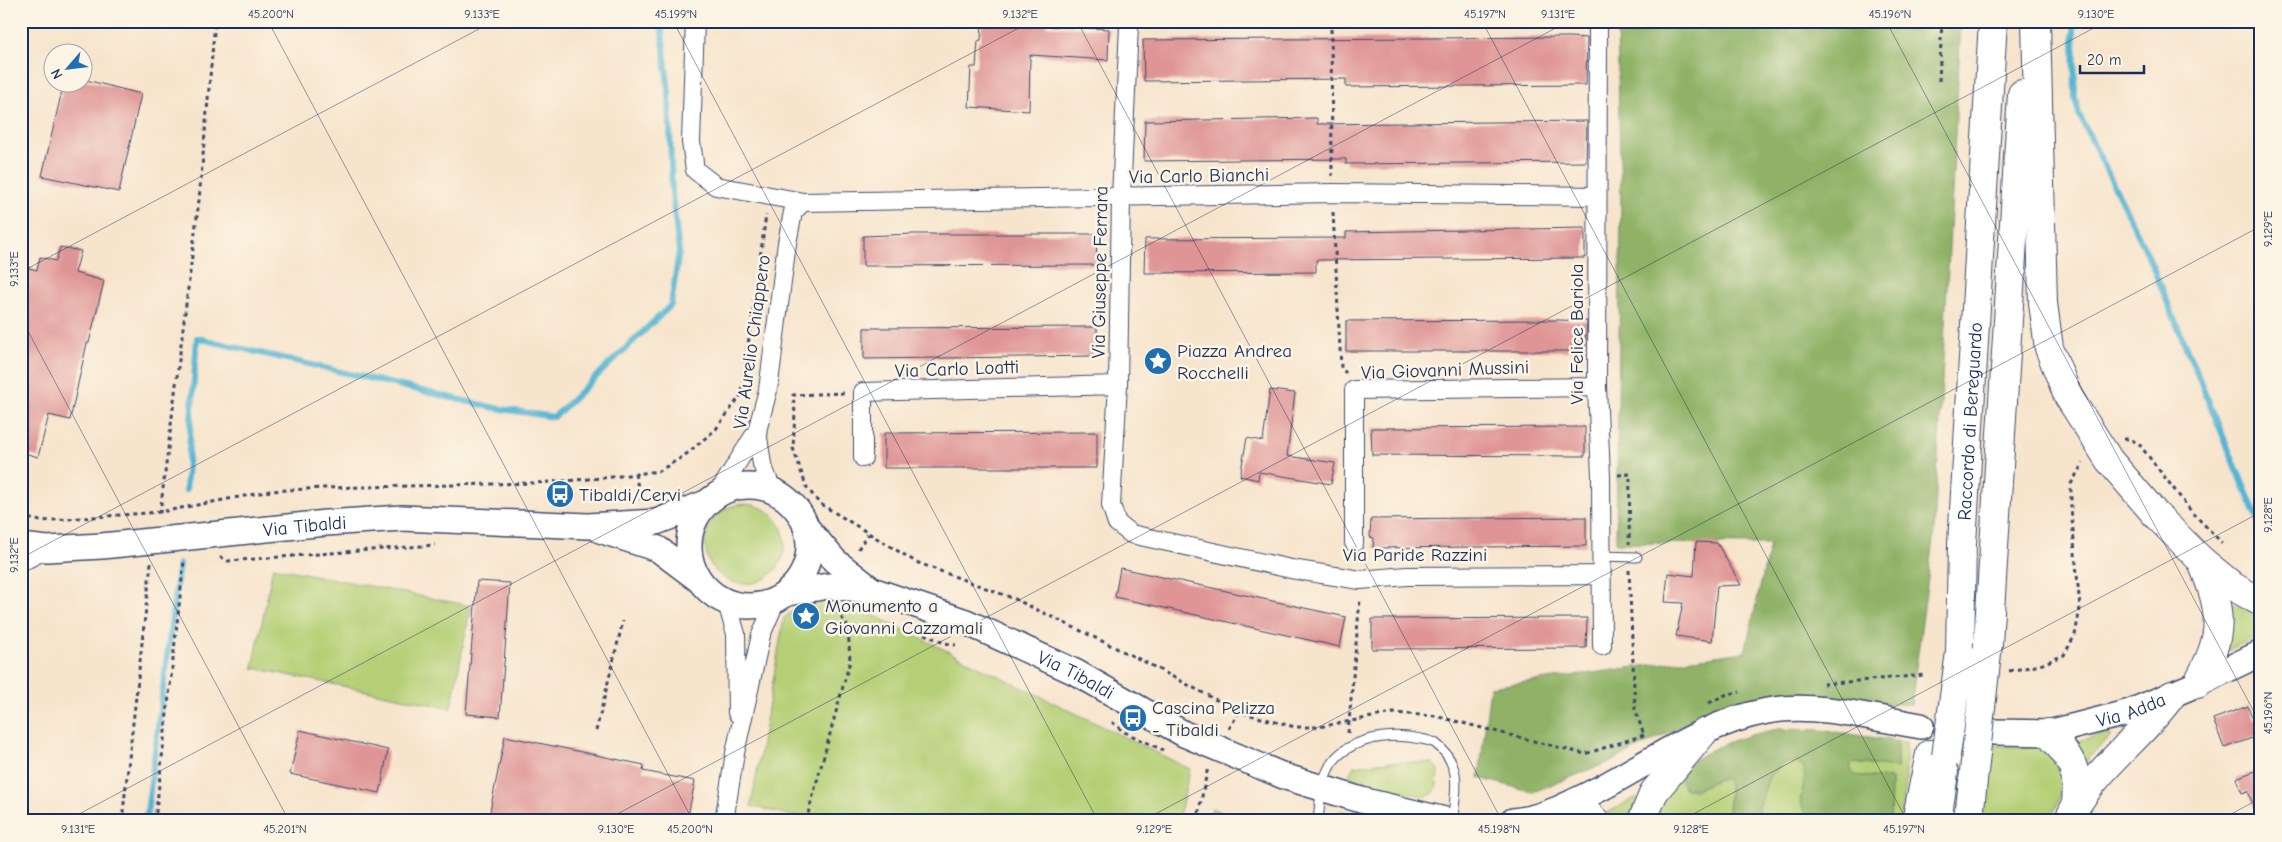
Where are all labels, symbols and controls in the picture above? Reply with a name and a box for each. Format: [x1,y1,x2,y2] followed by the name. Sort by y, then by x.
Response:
[248,7,294,21] text: 45.200°N
[464,7,500,21] text: 9.133°E
[655,7,697,21] text: 45.199°N
[1002,7,1038,21] text: 9.132°E
[1464,7,1506,21] text: 45.197°N
[1541,7,1575,21] text: 9.131°E
[1869,7,1911,21] text: 45.196°N
[2078,7,2114,21] text: 9.130°E
[42,42,92,92] north arrow
[2080,42,2143,74] scale bar
[2087,51,2121,69] text: 20 m
[47,66,67,82] text: N
[1129,164,1269,188] street label: Via Carlo Bianchi
[1087,186,1113,359] street label: Via Giuseppe Ferrara
[2261,211,2275,247] text: 9.129°E
[7,251,21,287] text: 9.133°E
[729,254,775,431] street label: Via Aurelio Chiappero
[1566,264,1588,405] street label: Via Felice Bariola
[1953,322,1987,521] street label: Raccordo di Bereguardo
[1177,340,1292,384] place label: Piazza Andrea Rocchelli
[1143,346,1173,376] place icon: Piazza Andrea Rocchelli
[894,356,1020,382] street label: Via Carlo Loatti
[1361,356,1529,384] street label: Via Giovanni Mussini
[545,479,575,509] bus stop icon: Tibaldi/Cervi
[579,484,681,506] place label: Tibaldi/Cervi
[2261,497,2275,533] text: 9.128°E
[262,512,347,541] street label: Via Tibaldi
[7,537,21,573] text: 9.132°E
[1343,544,1487,566] street label: Via Paride Razzini
[825,595,983,639] place label: Monumento a Giovanni Cazzamali
[791,601,821,631] place icon: Monumento a Giovanni Cazzamali
[1034,646,1118,704] street label: Via Tibaldi
[2094,688,2169,732] street label: Via Adda
[2261,692,2275,734] text: 45.196°N
[1152,697,1275,741] place label: Cascina Pelizza - Tibaldi
[1118,703,1148,733] bus stop icon: Cascina Pelizza - Tibaldi
[61,822,95,836] text: 9.131°E
[263,822,307,836] text: 45.201°N
[598,822,634,836] text: 9.130°E
[667,822,713,836] text: 45.200°N
[1136,822,1172,836] text: 9.129°E
[1478,822,1520,836] text: 45.198°N
[1673,822,1709,836] text: 9.128°E
[1883,822,1925,836] text: 45.197°N

